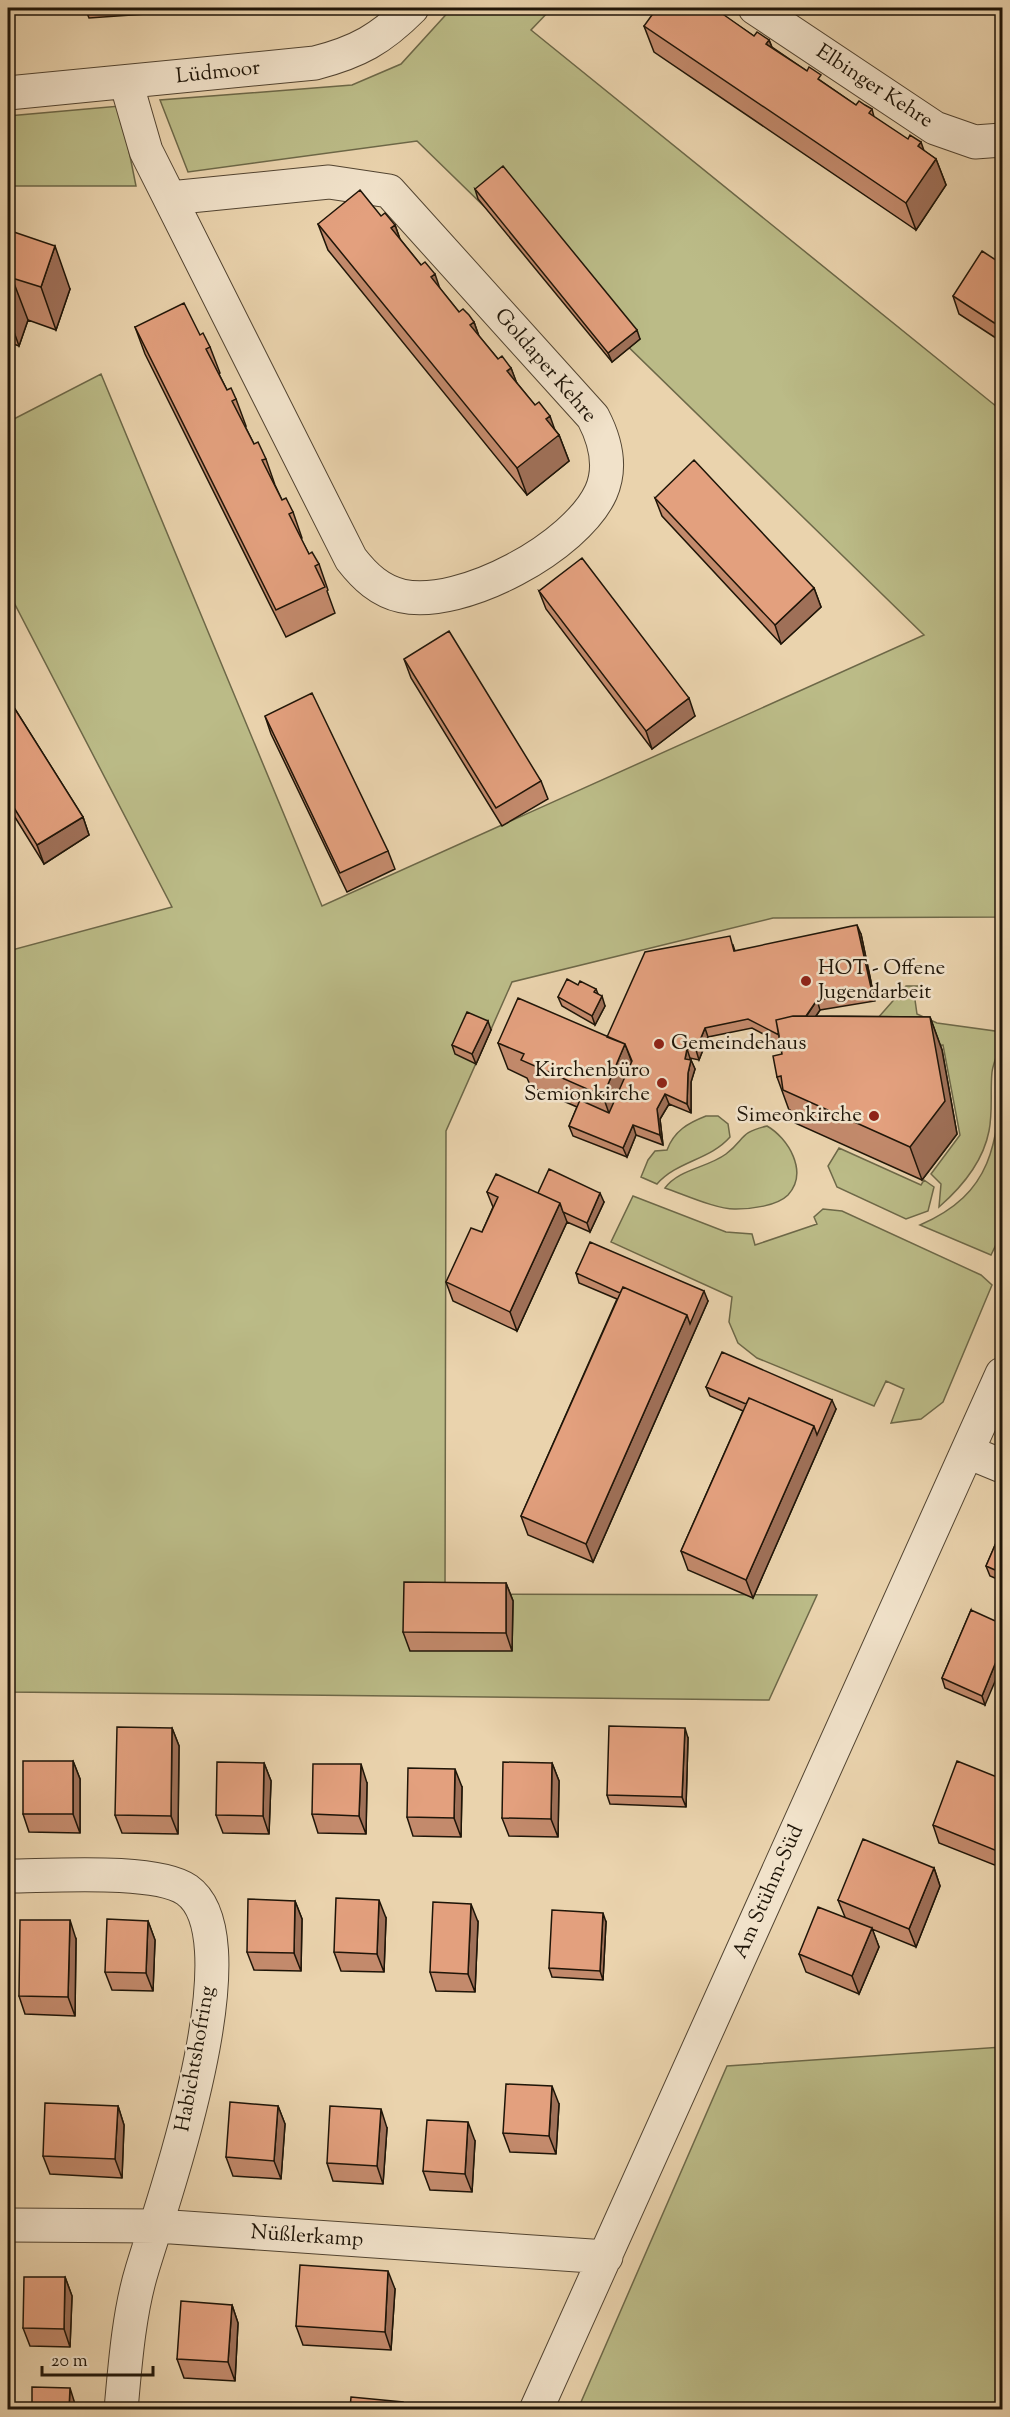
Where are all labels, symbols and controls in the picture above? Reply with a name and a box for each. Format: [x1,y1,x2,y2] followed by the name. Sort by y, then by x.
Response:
[809,38,939,136] street label: Elbinger Kehre
[174,54,262,92] street label: Lüdmoor
[487,302,603,430] street label: Goldaper Kehre
[817,954,945,1008] place label: HOT - Offene Jugendarbeit
[799,974,813,988] marker: HOT - Offene Jugendarbeit
[671,1029,806,1059] place label: Gemeindehaus
[652,1037,666,1051] marker: Gemeindehaus
[524,1056,650,1110] place label: Kirchenbüro Semionkirche
[655,1076,669,1090] marker: Kirchenbüro Semionkirche
[736,1101,862,1131] place label: Simeonkirche
[867,1109,881,1123] marker: Simeonkirche
[726,1820,812,1964] street label: Am Stühm-Süd
[168,1984,224,2134] street label: Habichtshofring
[250,2218,364,2256] street label: Nüßlerkamp
[42,2339,153,2377] scale bar
[51,2349,88,2375] text: 20 m

